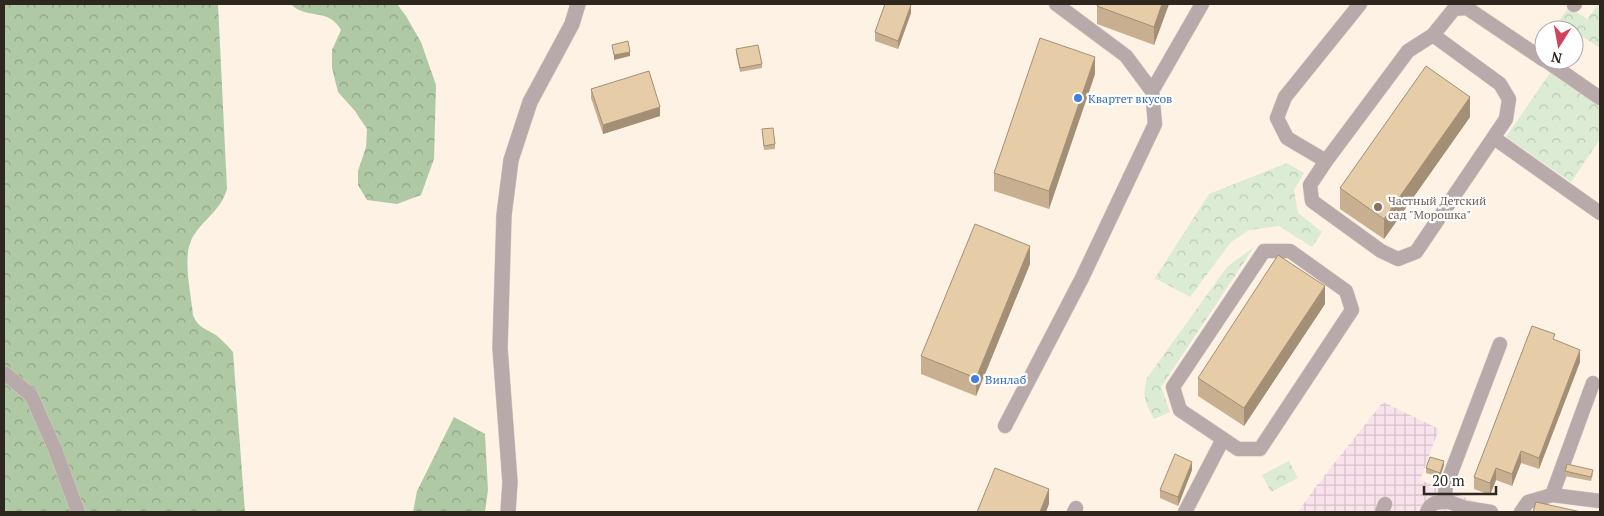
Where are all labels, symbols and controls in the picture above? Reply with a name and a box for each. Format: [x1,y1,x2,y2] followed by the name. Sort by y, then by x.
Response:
[1534,20,1584,70] north arrow
[1549,48,1563,69] text: N
[1088,91,1172,106] place label: Квартет вкусов
[1072,92,1084,104] marker: Квартет вкусов
[1388,193,1486,222] place label: Частный Детский сад "Морошка"
[1372,201,1384,213] marker: Частный Детский сад "Морошка"
[985,372,1026,387] place label: Винлаб
[969,373,981,385] marker: Винлаб
[1424,464,1496,496] scale bar
[1432,470,1465,490] text: 20 m

